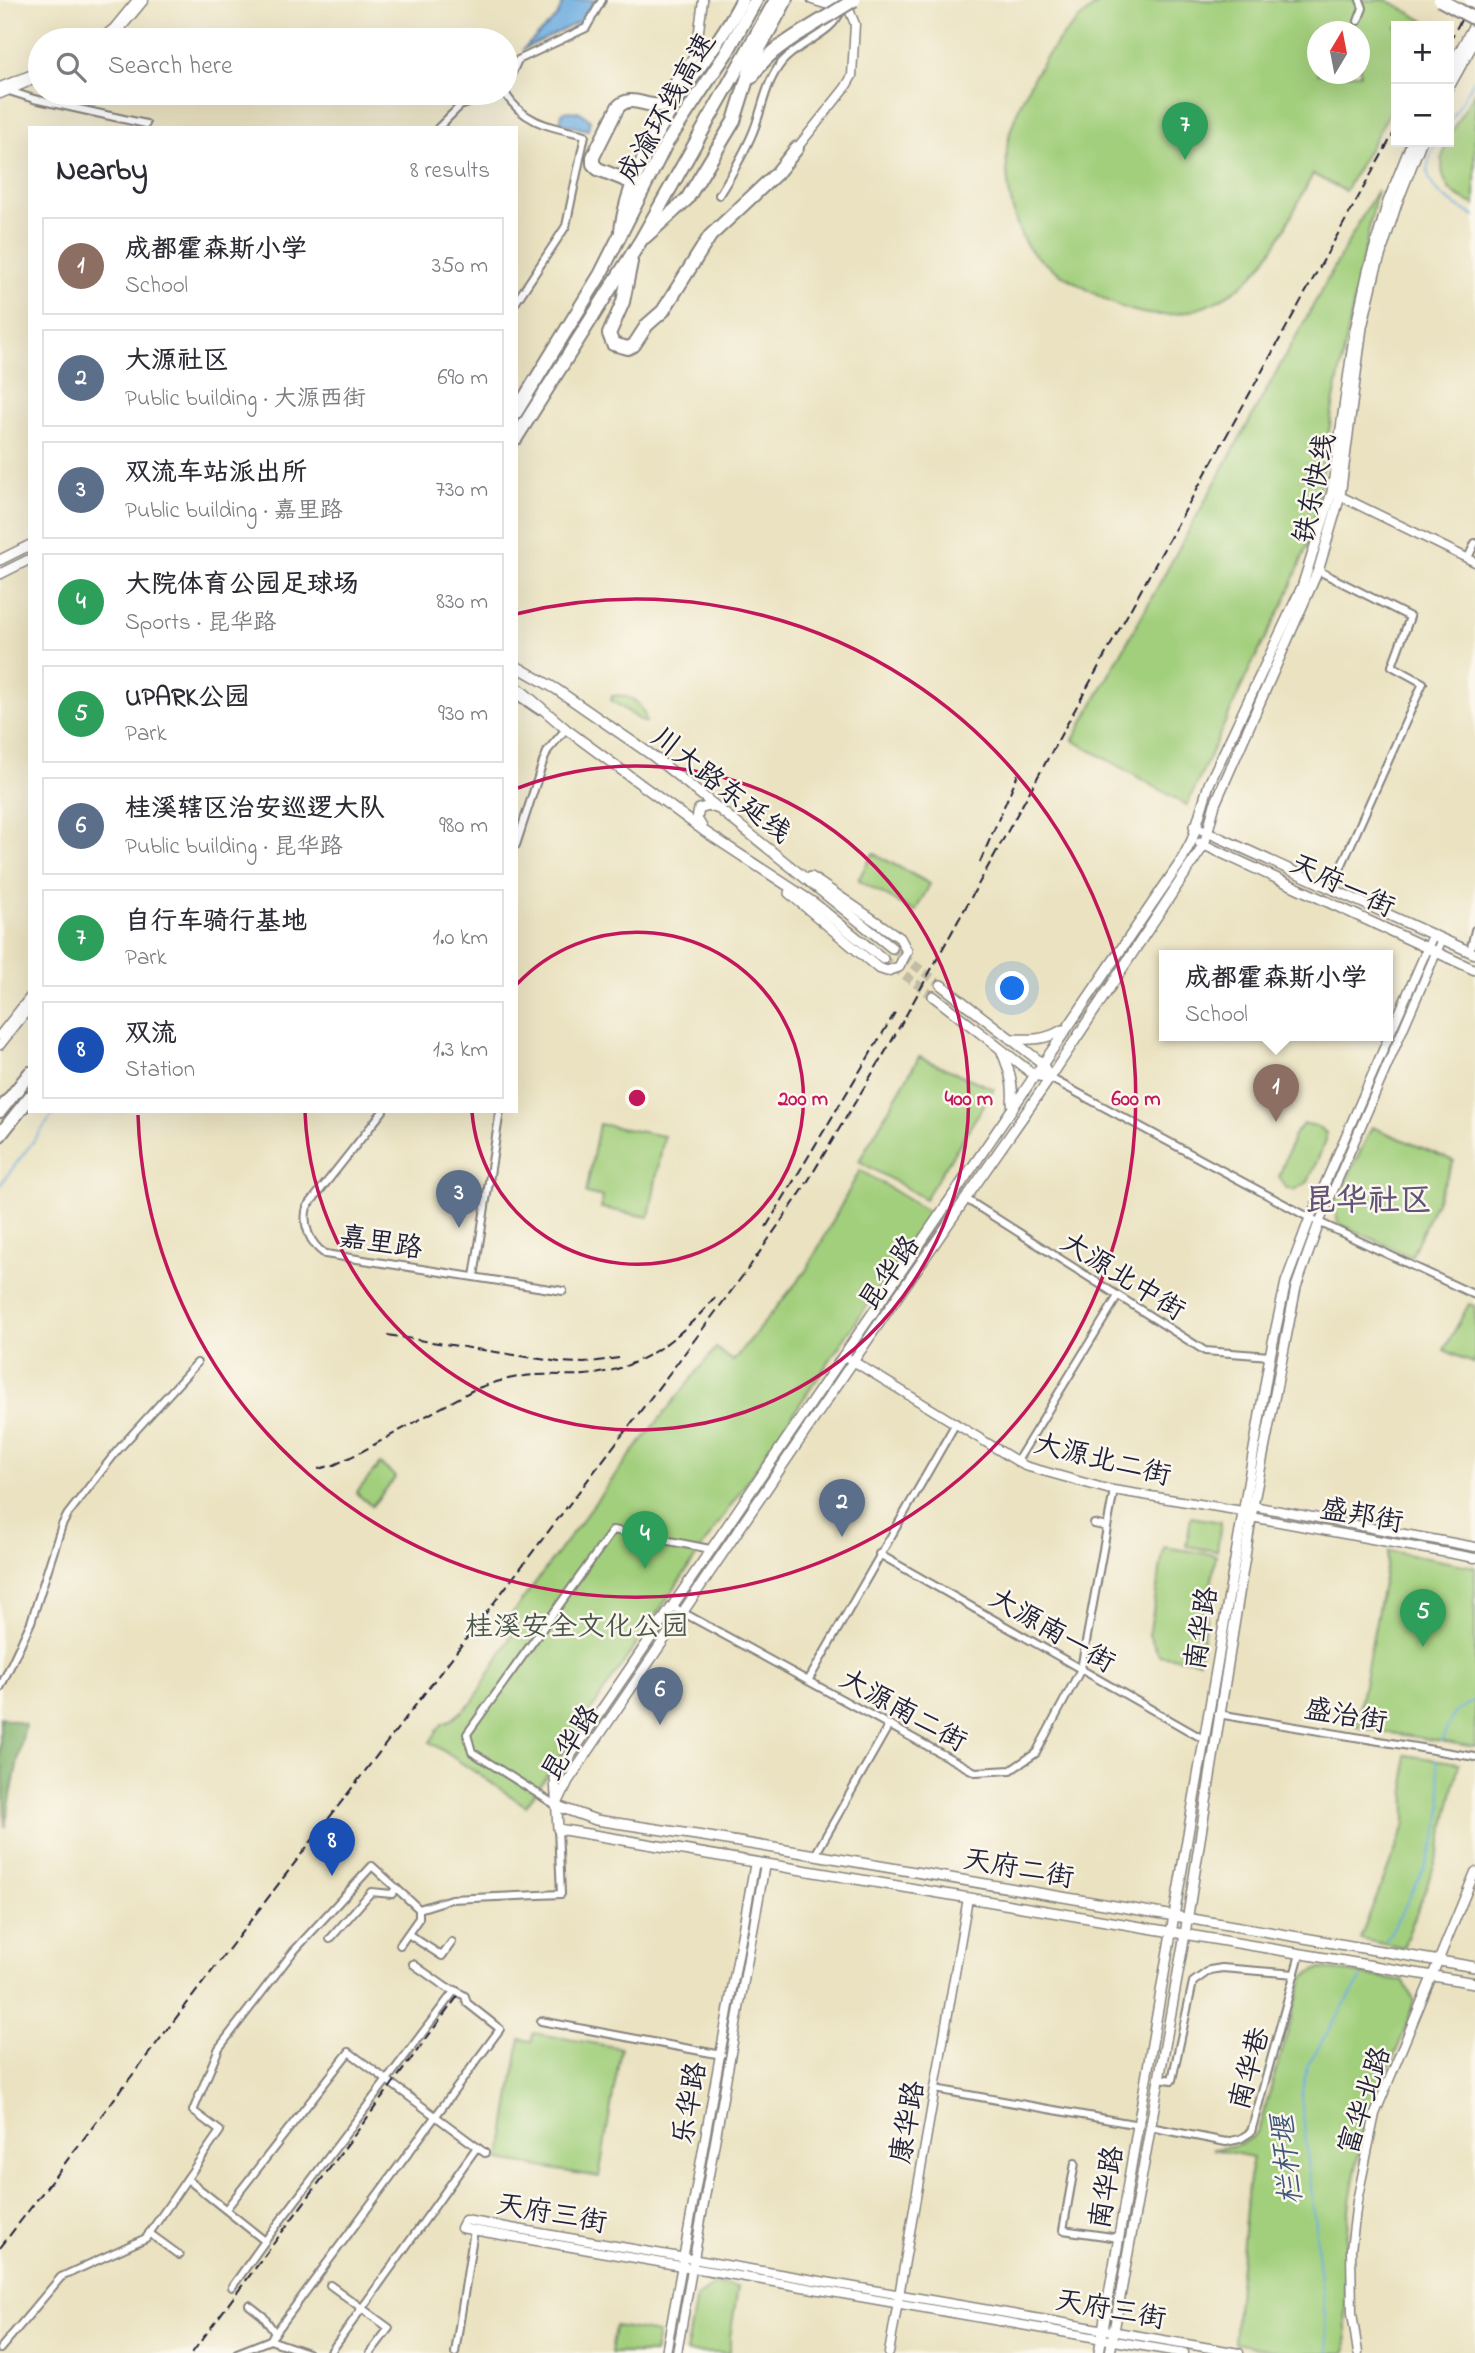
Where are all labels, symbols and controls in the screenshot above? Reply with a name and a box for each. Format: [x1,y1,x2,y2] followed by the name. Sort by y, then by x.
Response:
[1307,21,1370,84] north arrow
[1391,21,1454,147] map controls
[1391,21,1454,84] button: +
[608,26,728,192] street label: 成渝环线高速
[28,28,518,105] search box
[52,48,90,86] icon: search
[108,48,233,86] text: Search here
[1391,84,1454,147] button: −
[1162,102,1208,160] pin: 7
[56,150,148,194] text: Nearby
[410,155,490,188] text: 8 results
[125,232,307,270] text: 成都霍森斯小学
[77,250,85,283] text: 1
[432,250,488,283] text: 350 m
[125,270,188,303] text: School
[125,343,229,381] text: 大源社区
[75,362,87,395] text: 2
[437,362,488,395] text: 690 m
[125,383,366,416] text: Public building · 大源西街
[1285,430,1348,548] street label: 铁东快线
[125,455,307,493] text: 双流车站派出所
[76,474,86,507] text: 3
[435,474,488,507] text: 730 m
[125,495,343,528] text: Public building · 嘉里路
[125,567,359,605] text: 大院体育公园足球场
[76,586,86,619] text: 4
[436,586,488,619] text: 830 m
[125,607,276,640] text: Sports · 昆华路
[125,680,250,718] text: UPARK公园
[74,698,88,731] text: 5
[438,698,488,731] text: 930 m
[125,718,167,751] text: Park
[641,719,799,855] street label: 川大路东延线
[125,791,385,829] text: 桂溪辖区治安巡逻大队
[76,810,86,843] text: 6
[439,810,488,843] text: 980 m
[125,831,343,864] text: Public building · 昆华路
[1282,845,1401,929] street label: 天府一街
[125,904,307,942] text: 自行车骑行基地
[76,922,86,955] text: 7
[432,922,488,955] text: 1.0 km
[125,942,167,975] text: Park
[1159,950,1393,1041] popup
[1185,961,1367,999] text: 成都霍森斯小学
[995,971,1029,1005] your location
[1185,999,1248,1032] text: School
[125,1016,177,1054] text: 双流
[77,1034,85,1067] text: 8
[433,1034,488,1067] text: 1.3 km
[125,1054,195,1087] text: Station
[1253,1064,1299,1122] pin: 1
[777,1085,828,1115] text: 200 m
[945,1085,993,1115] text: 400 m
[1112,1085,1160,1115] text: 600 m
[625,1086,649,1110] centre of rings
[436,1170,482,1228] pin: 3
[1304,1179,1432,1226] district label: 昆华社区
[336,1218,425,1271] street label: 嘉里路
[1052,1223,1192,1332] street label: 大源北中街
[850,1228,932,1320] street label: 昆华路
[1029,1425,1175,1498] street label: 大源北二街
[819,1479,865,1537] pin: 2
[1316,1490,1406,1545] street label: 盛邦街
[622,1511,668,1569] pin: 4
[980,1579,1122,1685] street label: 大源南一街
[1177,1584,1230,1673] street label: 南华路
[1400,1589,1446,1647] pin: 5
[465,1608,689,1649] park label: 桂溪安全文化公园
[831,1660,973,1764] street label: 大源南二街
[637,1667,683,1725] pin: 6
[1300,1690,1390,1745] street label: 盛治街
[532,1697,612,1790] street label: 昆华路
[309,1818,355,1876] pin: 8
[960,1841,1077,1900] street label: 天府二街
[1221,2022,1282,2115] street label: 南华巷
[1330,2041,1403,2161] street label: 富华北路
[664,2059,719,2149] street label: 乐华路
[882,2078,937,2168] street label: 康华路
[1262,2110,1316,2207] water label: 栏杆堰
[1081,2143,1136,2233] street label: 南华路
[493,2186,610,2245] street label: 天府三街
[1052,2282,1169,2341] street label: 天府三街

